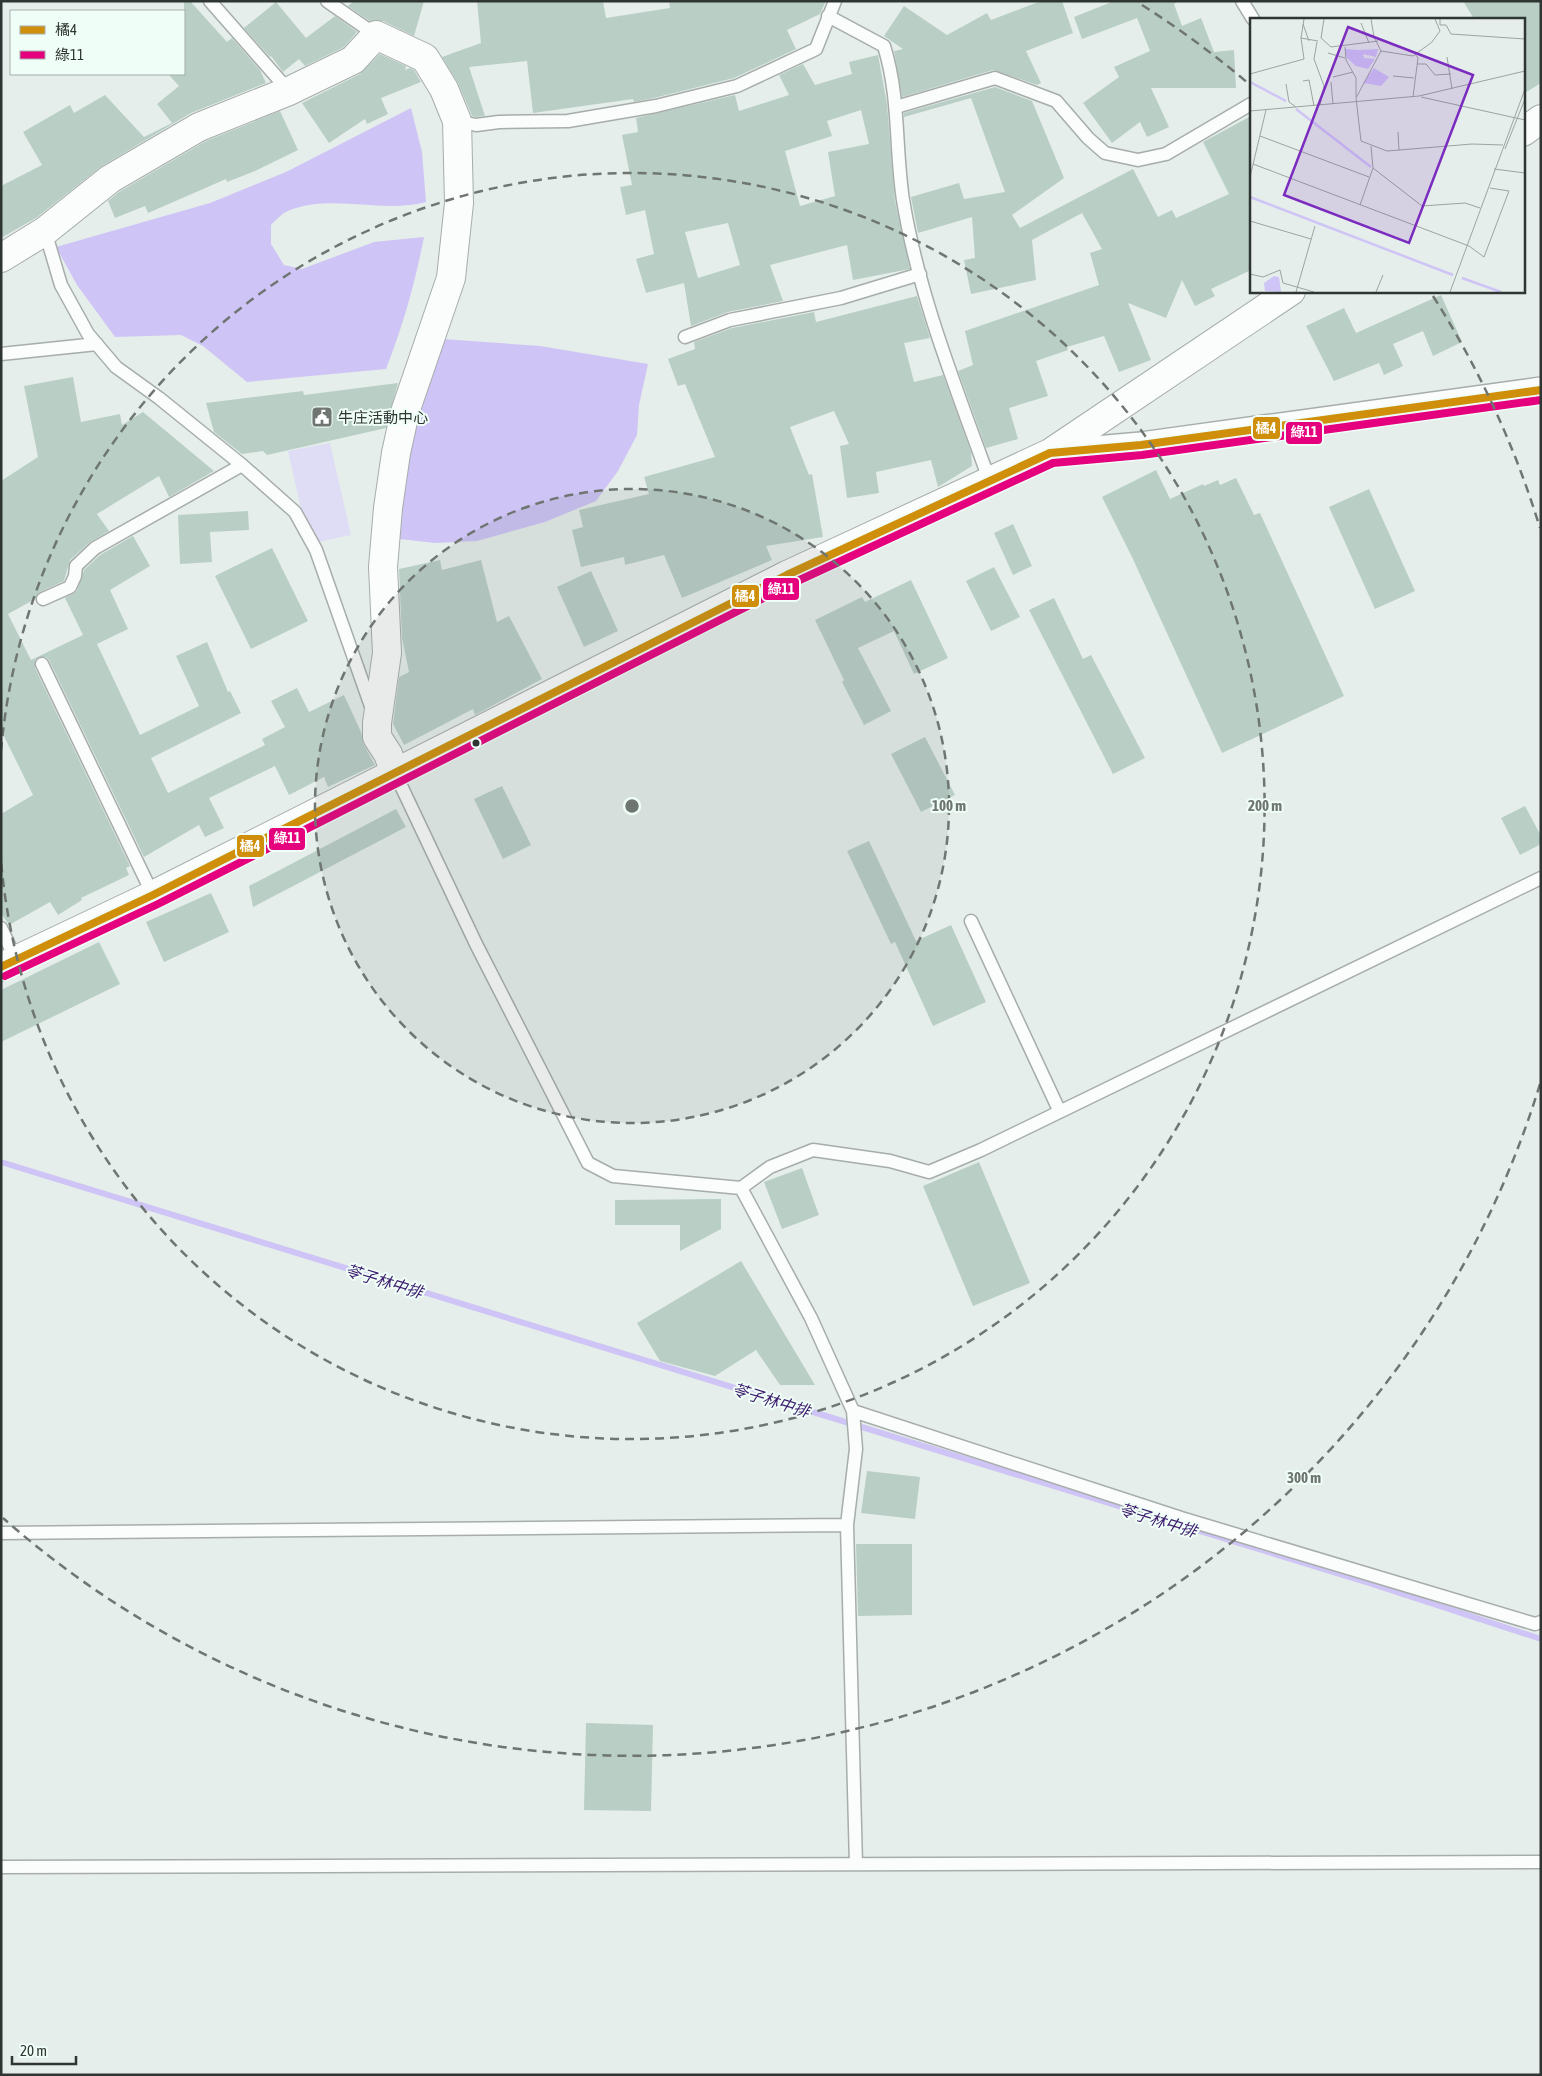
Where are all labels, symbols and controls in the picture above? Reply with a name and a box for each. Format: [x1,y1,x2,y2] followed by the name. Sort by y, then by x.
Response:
[10,10,185,75] legend
[1250,18,1524,292] inset map
[55,21,77,38] text: 橘4
[55,46,84,63] text: 綠11
[310,405,334,429] public building icon: 牛庄活動中心
[338,409,428,426] place label: 牛庄活動中心
[1252,416,1281,440] line badge: 橘4
[1256,420,1277,436] text: 橘4
[1285,421,1323,445] line badge: 綠11
[1290,424,1318,440] text: 綠11
[762,577,800,601] line badge: 綠11
[767,581,795,597] text: 綠11
[731,584,760,608] line badge: 橘4
[735,588,756,604] text: 橘4
[471,738,481,748] unlabelled marker
[623,797,641,815] centre of rings
[932,797,966,814] text: 100 m
[1248,797,1282,814] text: 200 m
[268,827,306,851] line badge: 綠11
[273,830,301,846] text: 綠11
[236,834,265,858] line badge: 橘4
[240,838,261,854] text: 橘4
[343,1261,427,1302] water label: 苓子林中排
[730,1380,814,1421] water label: 苓子林中排
[1287,1469,1321,1486] text: 300 m
[1117,1500,1201,1541] water label: 苓子林中排
[12,2034,76,2066] scale bar
[20,2042,47,2059] text: 20 m

